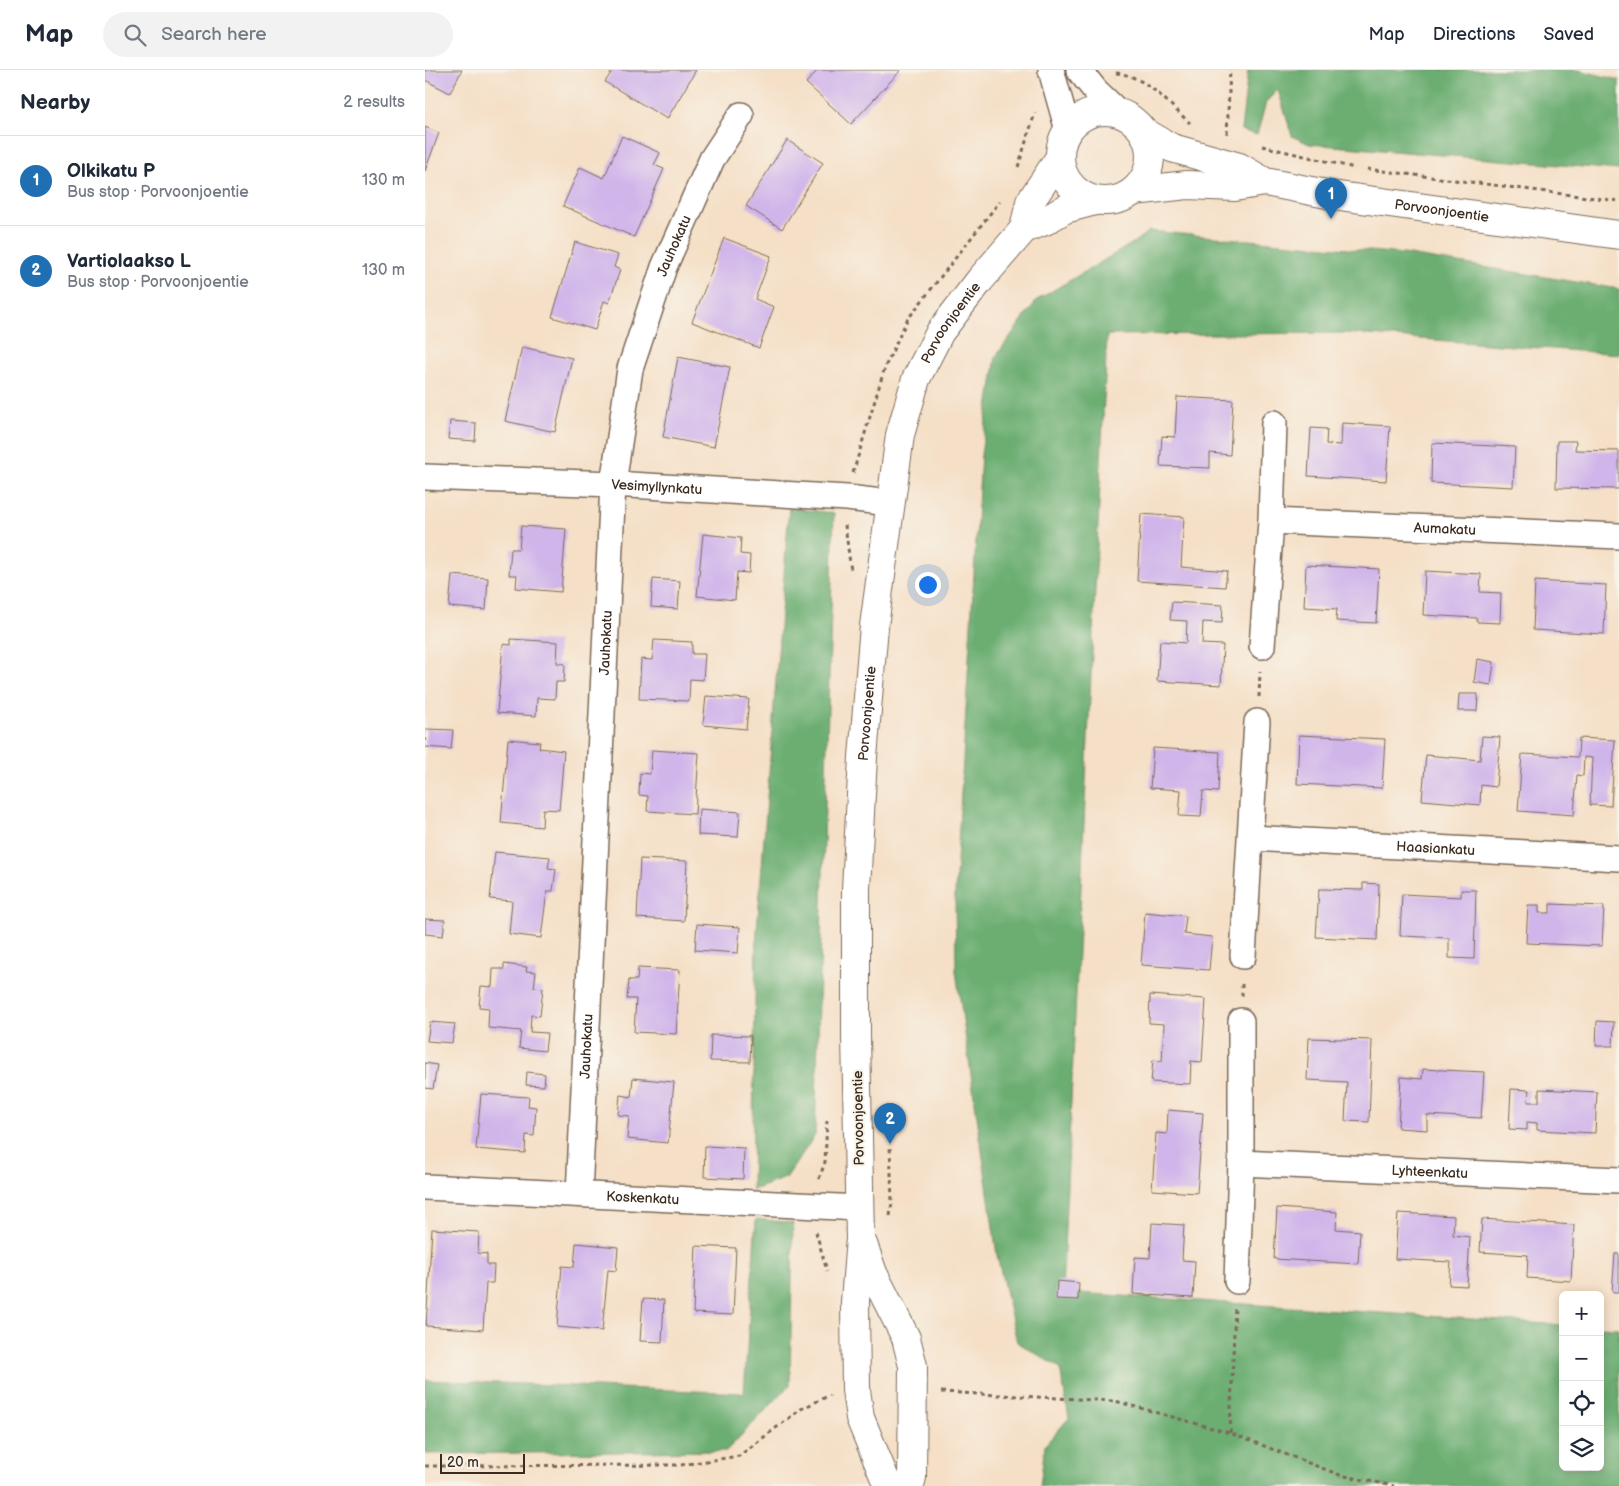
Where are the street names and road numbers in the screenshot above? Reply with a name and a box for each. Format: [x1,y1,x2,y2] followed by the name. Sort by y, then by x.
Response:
[1393,196,1490,226] street label: Porvoonjoentie
[654,213,695,279] street label: Jauhokatu
[917,279,984,366] street label: Porvoonjoentie
[611,476,703,498] street label: Vesimyllynkatu
[1413,519,1476,539] street label: Aumakatu
[596,610,616,676] street label: Jauhokatu
[855,665,880,762] street label: Porvoonjoentie
[1396,838,1475,859] street label: Haasiankatu
[577,1013,597,1079] street label: Jauhokatu
[849,1070,868,1166] street label: Porvoonjoentie
[1391,1162,1468,1182] street label: Lyhteenkatu
[606,1188,680,1208] street label: Koskenkatu

